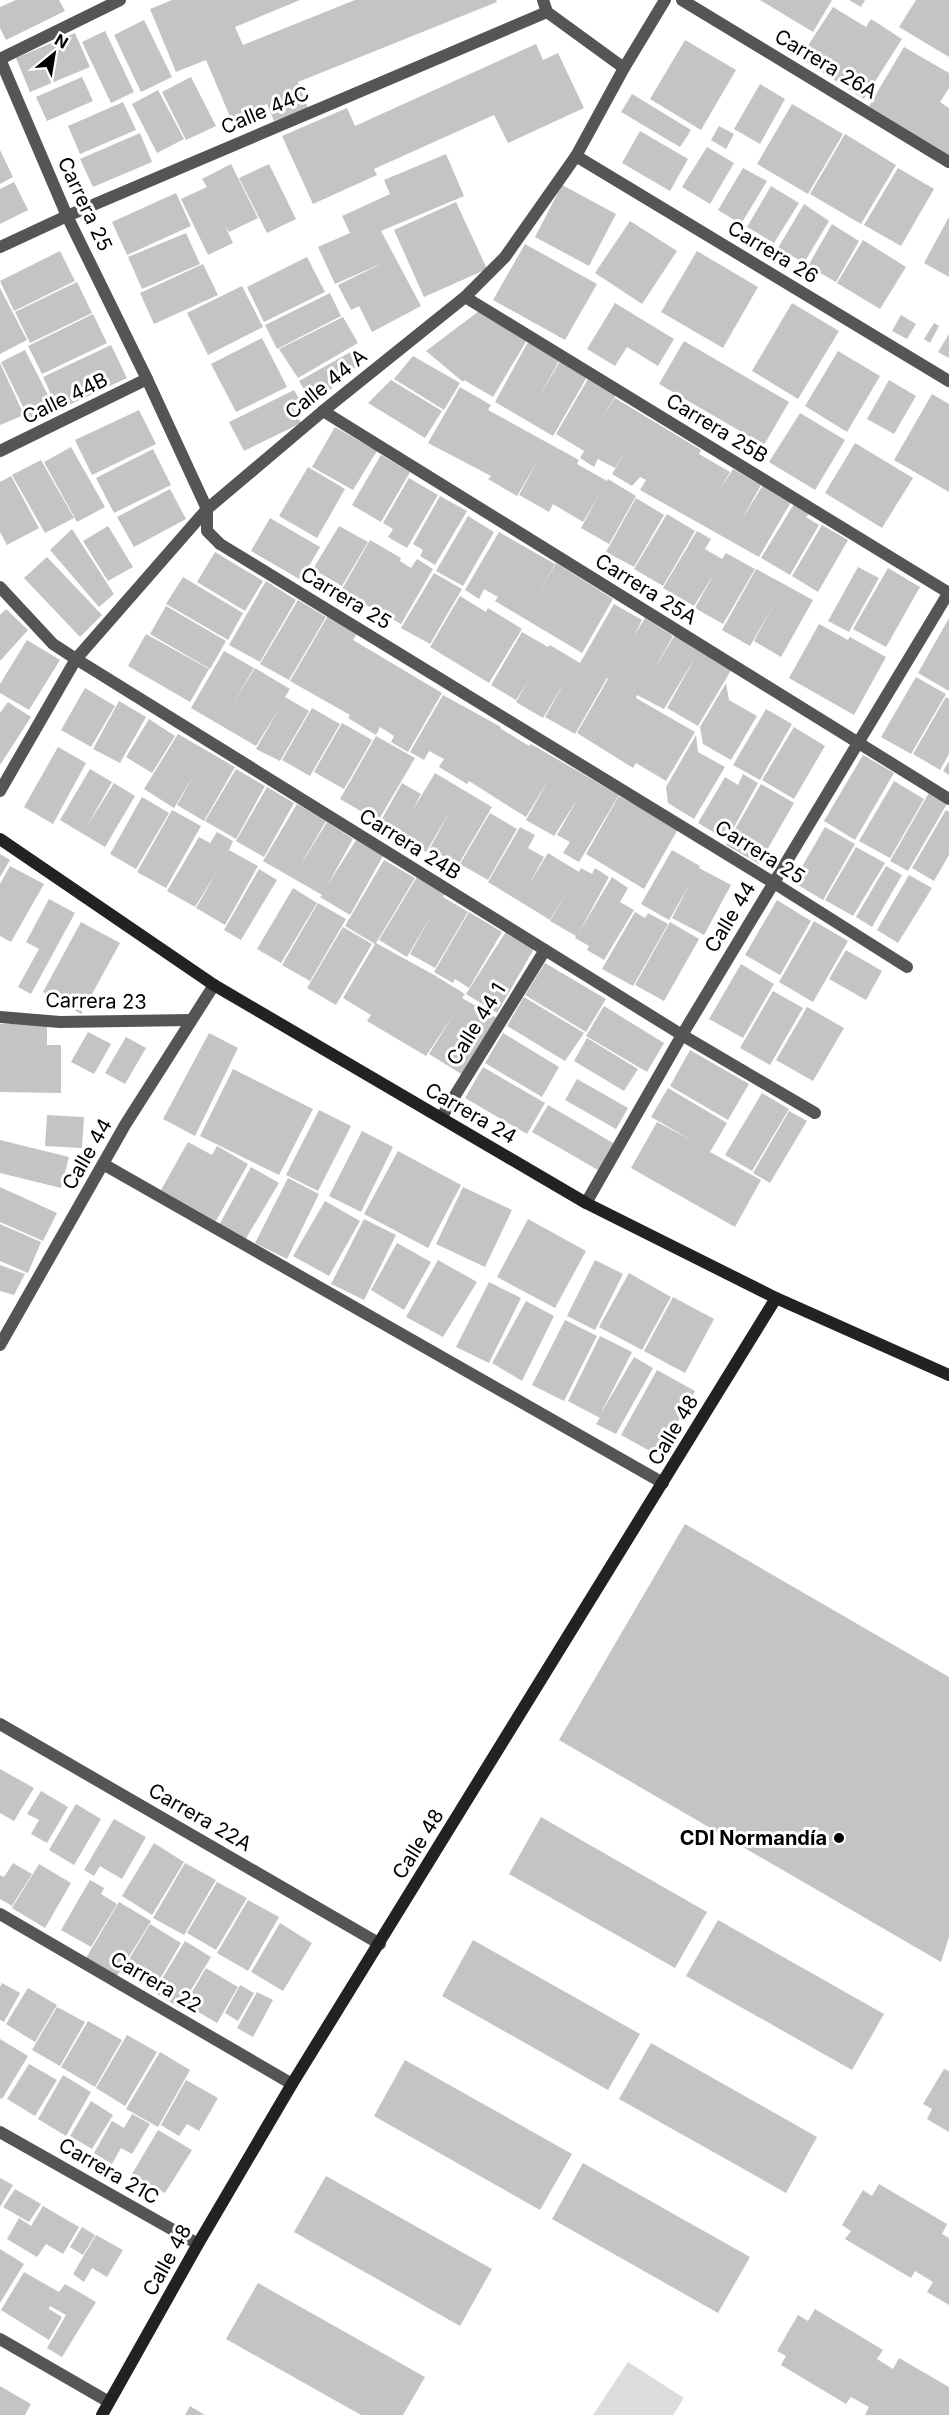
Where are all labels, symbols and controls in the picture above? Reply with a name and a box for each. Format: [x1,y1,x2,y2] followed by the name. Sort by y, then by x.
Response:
[24,24,84,84] north arrow
[770,24,882,104] street label: Carrera 26A
[51,29,72,53] text: N
[217,81,313,139] street label: Calle 44C
[53,153,117,255] street label: Carrera 25
[723,216,823,288] street label: Carrera 26
[280,344,372,424] street label: Calle 44 A
[19,367,111,429] street label: Calle 44B
[662,388,772,468] street label: Carrera 25B
[591,548,701,630] street label: Carrera 25A
[296,562,396,634] street label: Carrera 25
[355,803,465,885] street label: Carrera 24B
[711,815,809,889] street label: Carrera 25
[699,877,761,957] street label: Calle 44
[441,978,511,1070] street label: Calle 44 1
[45,988,147,1014] street label: Carrera 23
[421,1077,521,1149] street label: Carrera 24
[57,1114,117,1194] street label: Calle 44
[643,1390,703,1470] street label: Calle 48
[144,1778,256,1856] street label: Carrera 22A
[387,1805,449,1883] street label: Calle 48
[680,1826,827,1850] place label: CDI Normandía
[832,1831,846,1845] marker: CDI Normandía
[106,1946,206,2018] street label: Carrera 22
[55,2133,163,2209] street label: Carrera 21C
[138,2220,196,2300] street label: Calle 48

